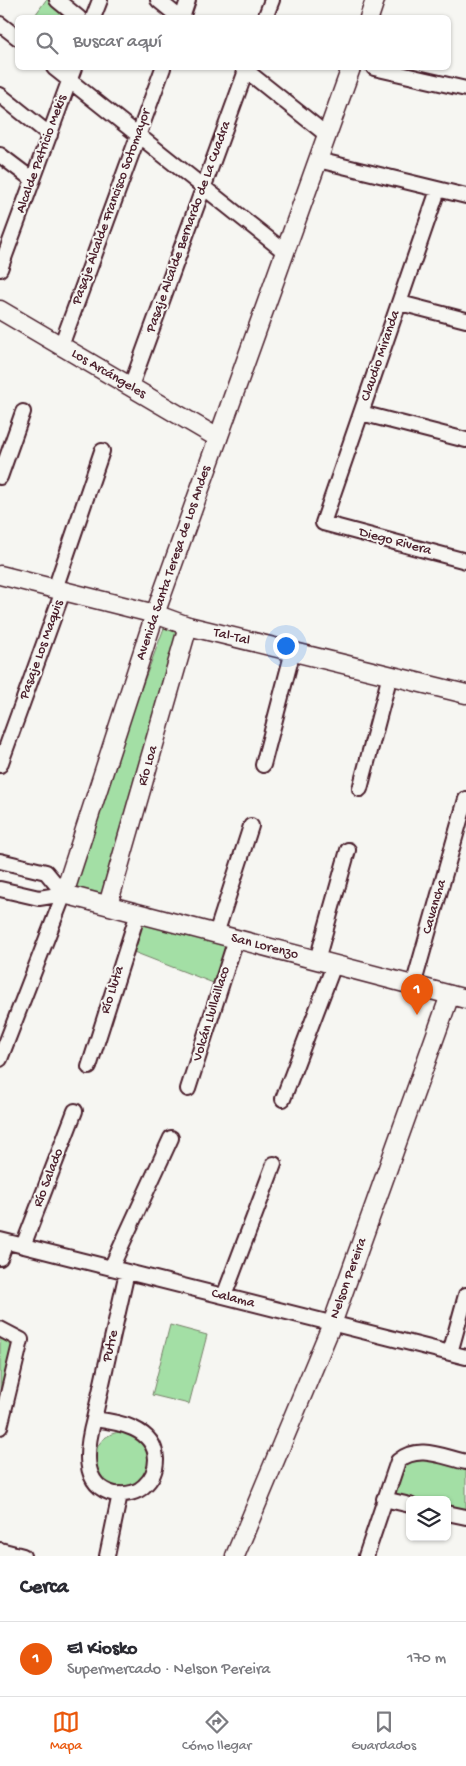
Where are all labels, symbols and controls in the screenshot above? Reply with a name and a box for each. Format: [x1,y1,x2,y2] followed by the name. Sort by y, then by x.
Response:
[15,15,451,70] search box
[33,29,61,57] icon: search
[73,31,162,54] text: Buscar aquí
[13,92,72,215] street label: Alcalde Patricio Mekis
[68,106,156,308] street label: Pasaje Alcalde Francisco Sotomayor
[142,118,236,336] street label: Pasaje Alcalde Bernardo de La Cuadra
[358,307,405,404] street label: Claudio Miranda
[68,345,150,403] street label: Los Arcángeles
[133,463,216,662] street label: Avenida Santa Teresa de Los Andes
[356,524,434,560] street label: Diego Rivera
[16,597,68,703] street label: Pasaje Los Maquis
[211,624,252,649] street label: Tal-Tal
[273,633,299,659] your location
[134,742,162,788] street label: Río Loa
[419,877,451,936] street label: Cavancha
[229,929,300,963] street label: San Lorenzo
[97,963,129,1016] street label: Río Lluta
[189,964,235,1064] street label: Volcán Llullaillaco
[401,974,433,1015] pin: 1
[30,1146,68,1210] street label: Río Salado
[326,1234,371,1321] street label: Nelson Pereira
[210,1285,258,1313] street label: Calama
[99,1328,123,1365] street label: Putre
[406,1496,451,1541] map controls
[406,1496,451,1541] button: layers
[20,1576,68,1601] text: Cerca
[67,1638,137,1661] text: El Kiosko
[33,1650,39,1669] text: 1
[407,1650,446,1669] text: 170 m
[67,1661,270,1680] text: Supermercado · Nelson Pereira
[50,1708,82,1755] tab: Mapa
[182,1708,251,1755] tab: Cómo llegar
[351,1708,416,1755] tab: Guardados

